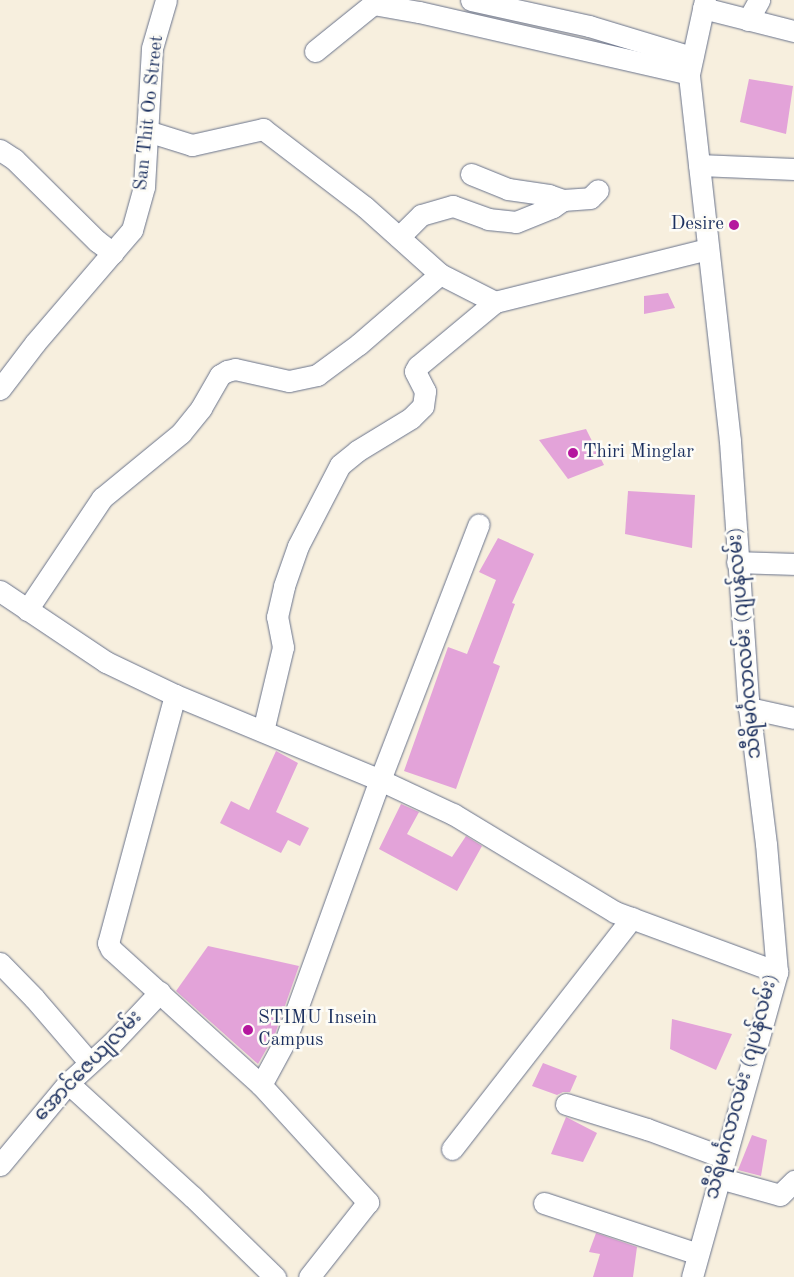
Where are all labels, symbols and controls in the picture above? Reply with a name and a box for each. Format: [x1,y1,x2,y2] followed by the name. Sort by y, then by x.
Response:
[131,34,169,192] street label: San Thit Oo Street
[671,214,724,236] place label: Desire
[728,219,740,231] marker: Desire
[583,442,694,464] place label: Thiri Minglar
[567,447,579,459] marker: Thiri Minglar
[725,526,767,760] street label: သီရိမင်္ဂလာလမ်း (ဂျပန်လမ်း)
[702,972,784,1202] street label: သီရိမင်္ဂလာလမ်း (ဂျပန်လမ်း)
[30,1007,148,1127] street label: အောင်ဇေယျလမ်း
[258,1008,377,1052] place label: STIMU Insein Campus
[242,1024,254,1036] marker: STIMU Insein Campus

